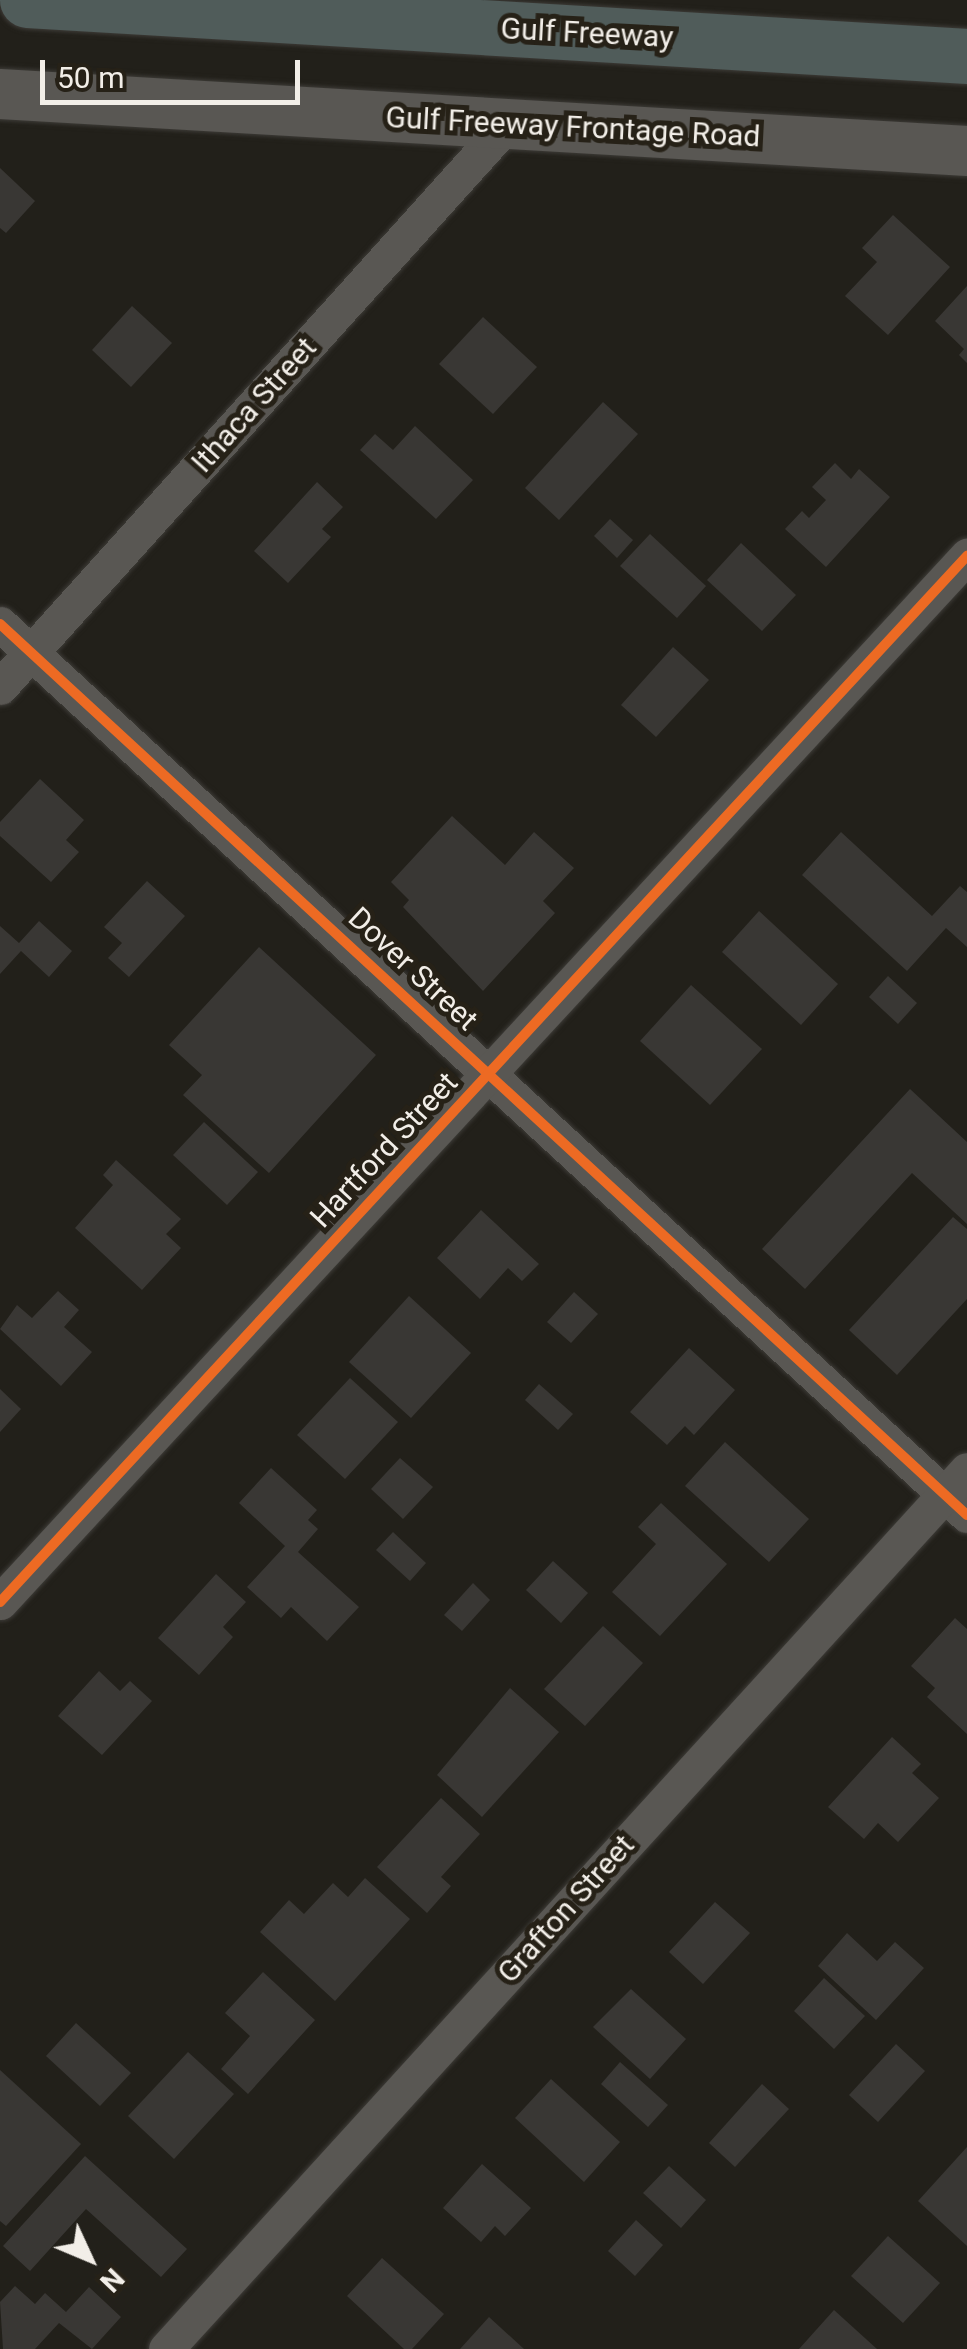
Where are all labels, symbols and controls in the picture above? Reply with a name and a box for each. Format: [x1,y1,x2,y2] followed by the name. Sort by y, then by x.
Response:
[500,11,674,55] street label: Gulf Freeway
[45,40,305,102] scale bar
[57,60,124,95] text: 50 m
[385,99,761,155] street label: Gulf Freeway Frontage Road
[184,330,324,480] street label: Ithaca Street
[341,900,485,1038] street label: Dover Street
[303,1065,465,1235] street label: Hartford Street
[490,1828,642,1990] street label: Grafton Street
[40,2209,140,2309] north arrow
[93,2262,131,2299] text: N

